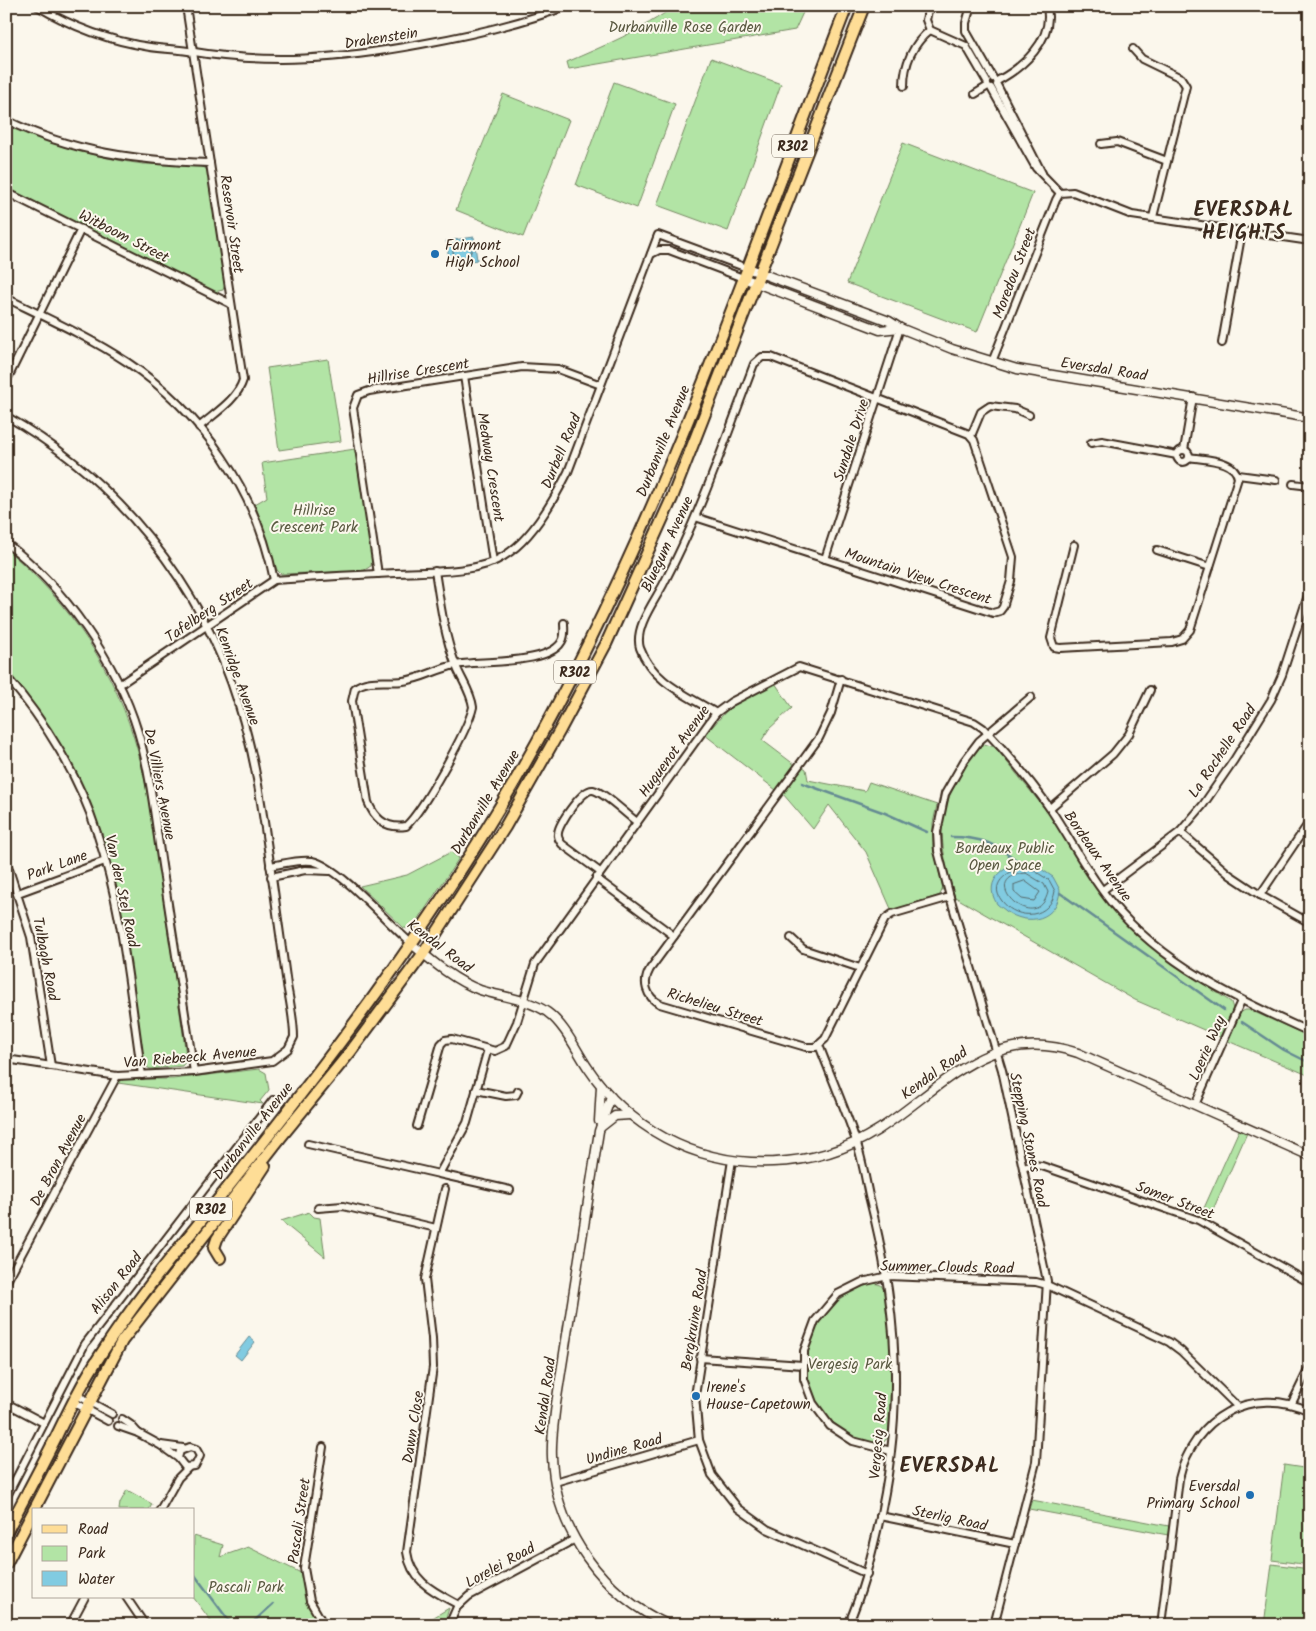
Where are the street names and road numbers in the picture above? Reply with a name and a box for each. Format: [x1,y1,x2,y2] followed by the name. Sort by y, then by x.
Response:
[343,21,420,57] street label: Drakenstein
[772,134,814,158] road number: R302
[212,173,250,275] street label: Reservoir Street
[74,204,173,270] street label: Witboom Street
[987,224,1043,322] street label: Moredou Street
[1059,351,1149,389] street label: Eversdal Road
[365,352,471,392] street label: Hillrise Crescent
[631,382,697,501] street label: Durbanville Avenue
[827,396,877,485] street label: Sundale Drive
[535,409,589,493] street label: Durbell Road
[470,411,511,524] street label: Medway Crescent
[635,492,701,596] street label: Bluegum Avenue
[841,542,994,612] street label: Mountain View Crescent
[161,572,259,649] street label: Tafelberg Street
[208,624,266,729] street label: Kenridge Avenue
[554,660,596,684] road number: R302
[1183,699,1263,803] street label: La Rochelle Road
[633,700,717,803] street label: Huguenot Avenue
[136,726,182,842] street label: De Villiers Avenue
[445,745,527,860] street label: Durbanville Avenue
[1057,806,1138,907] street label: Bordeaux Avenue
[97,833,145,950] street label: Van der Stel Road
[24,844,91,888] street label: Park Lane
[401,914,478,980] street label: Kendal Road
[25,915,65,1004] street label: Tulbagh Road
[664,982,766,1034] street label: Richelieu Street
[1183,1011,1233,1085] street label: Loerie Way
[123,1040,258,1076] street label: Van Riebeeck Avenue
[896,1041,974,1106] street label: Kendal Road
[1002,1071,1054,1210] street label: Stepping Stones Road
[208,1077,300,1186] street label: Durbanville Avenue
[24,1110,94,1211] street label: De Bron Avenue
[1132,1175,1218,1227] street label: Somer Street
[190,1198,232,1220] road number: R302
[85,1247,149,1320] street label: Alison Road
[880,1255,1014,1281] street label: Summer Clouds Road
[675,1267,715,1372] street label: Bergkruine Road
[529,1355,563,1436] street label: Kendal Road
[396,1389,432,1465] street label: Dawn Close
[863,1391,895,1480] street label: Vergesig Road
[583,1427,666,1472] street label: Undine Road
[282,1476,318,1566] street label: Pascali Street
[910,1499,990,1539] street label: Sterlig Road
[461,1537,540,1595] street label: Lorelei Road

